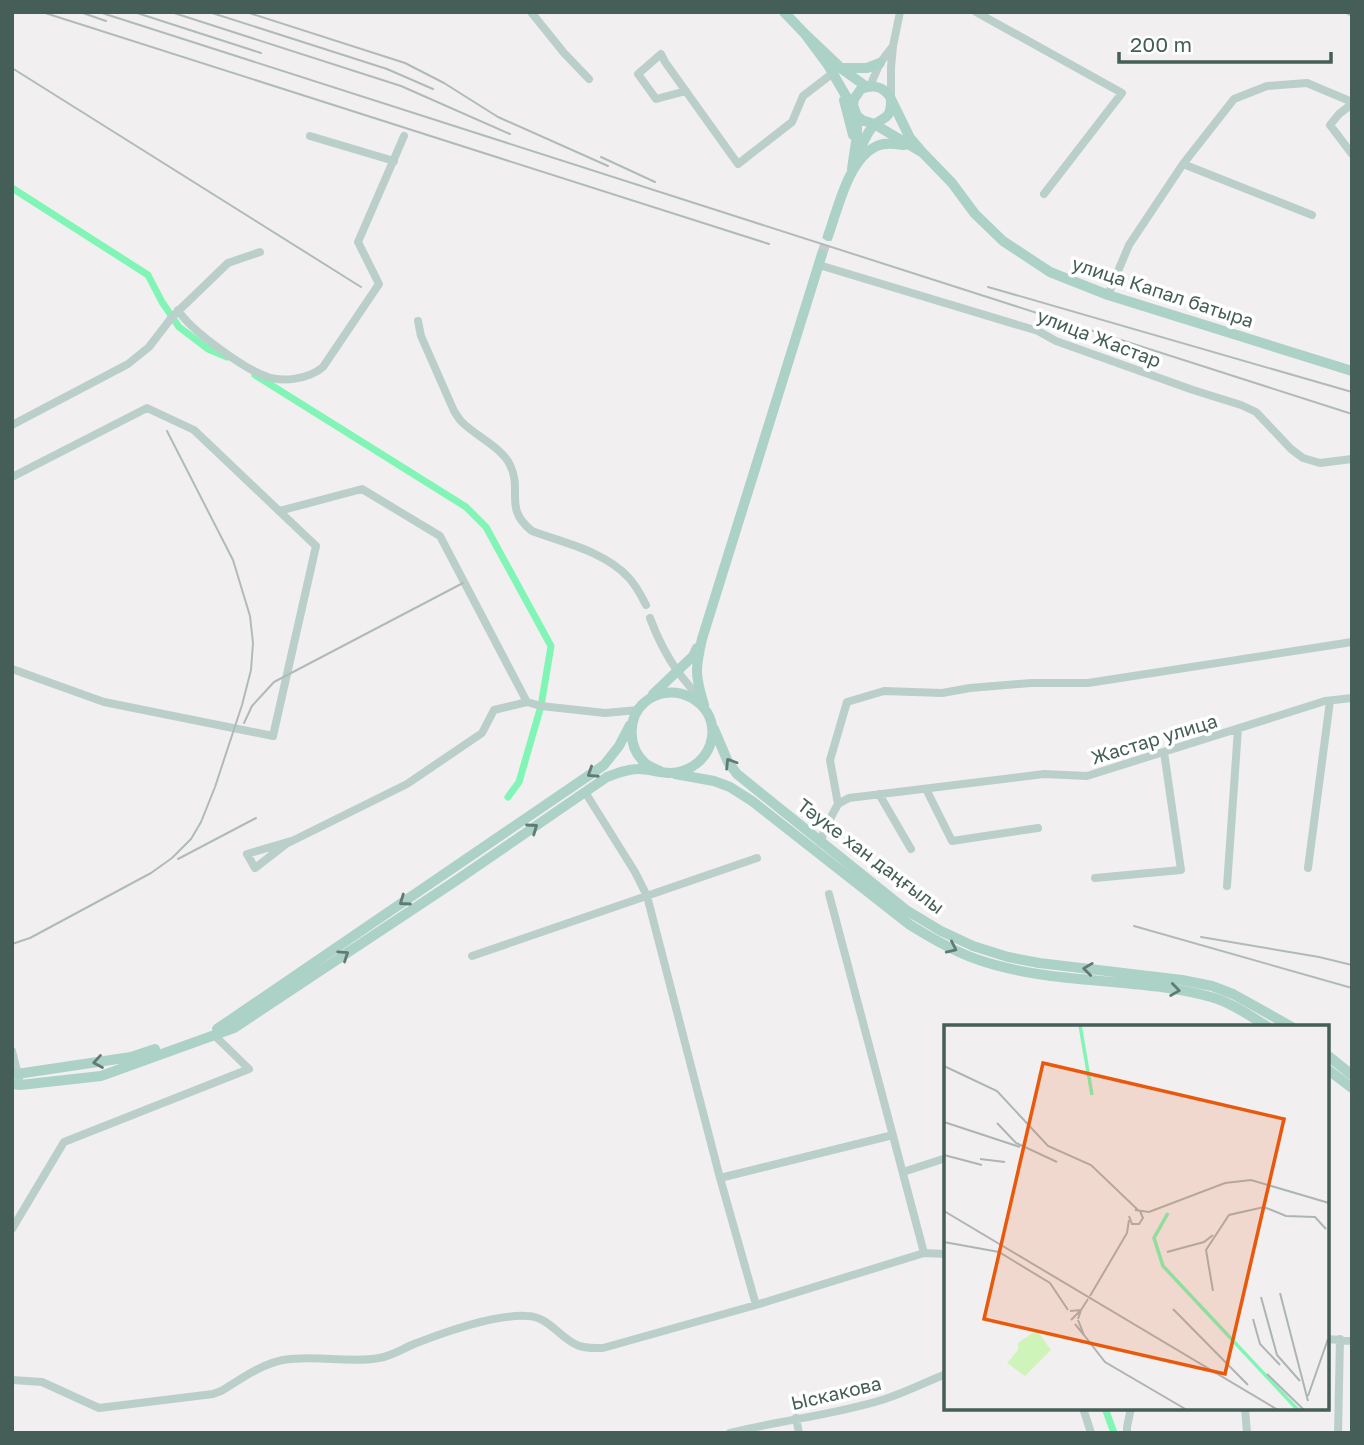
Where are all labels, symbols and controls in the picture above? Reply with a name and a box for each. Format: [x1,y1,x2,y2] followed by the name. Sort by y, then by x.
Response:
[1119,21,1331,65] scale bar
[1130,31,1192,57] text: 200 m
[1069,251,1257,332] street label: улица Капал батыра
[1034,303,1164,372] street label: улица Жастар
[1088,708,1220,769] street label: Жастар улица
[725,758,738,771] one-way arrow
[586,764,599,777] one-way arrow
[793,793,949,918] street label: Тәуке хан даңғылы
[525,823,538,836] one-way arrow
[399,893,412,905] one-way arrow
[945,940,957,954] one-way arrow
[336,951,349,964] one-way arrow
[1082,961,1093,976] one-way arrow
[1169,982,1181,997] one-way arrow
[944,1025,1329,1410] inset map
[92,1054,104,1069] one-way arrow
[788,1371,883,1414] street label: Ыскакова

